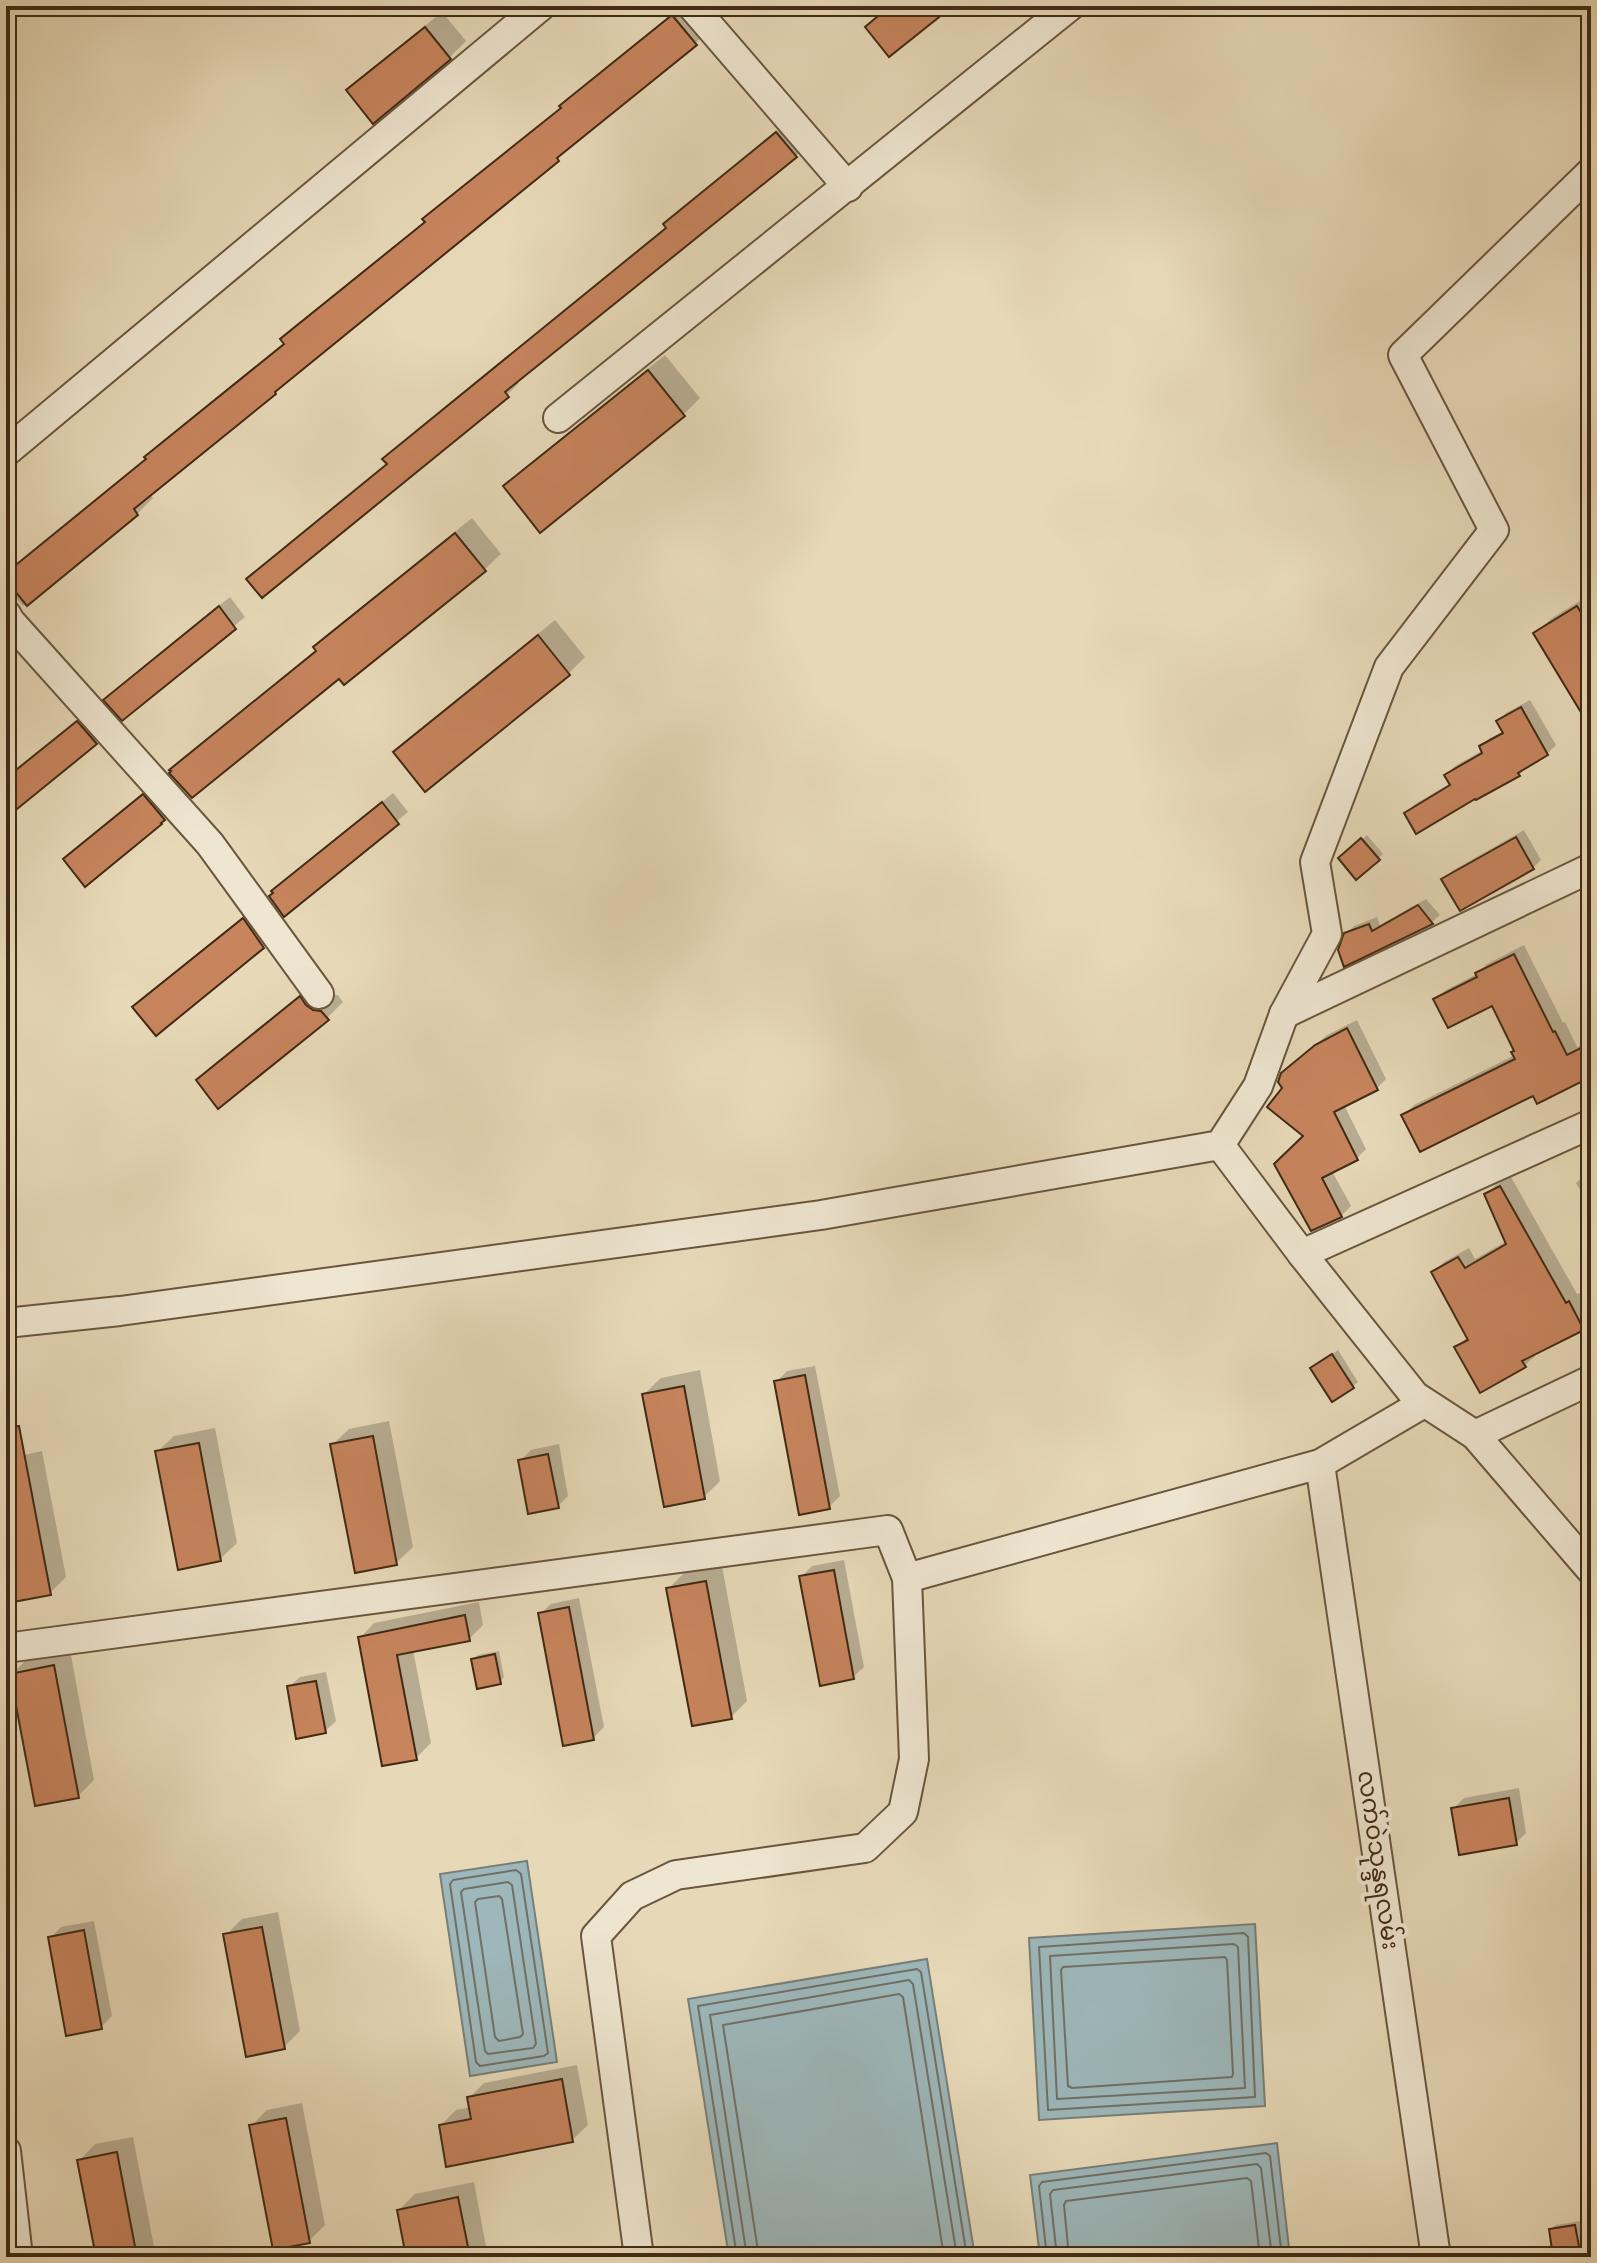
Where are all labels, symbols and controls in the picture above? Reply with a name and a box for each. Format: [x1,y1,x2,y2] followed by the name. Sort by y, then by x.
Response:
[1347,1768,1407,1952] street label: လက်ဝဲသုန္ဒရလမ်း

